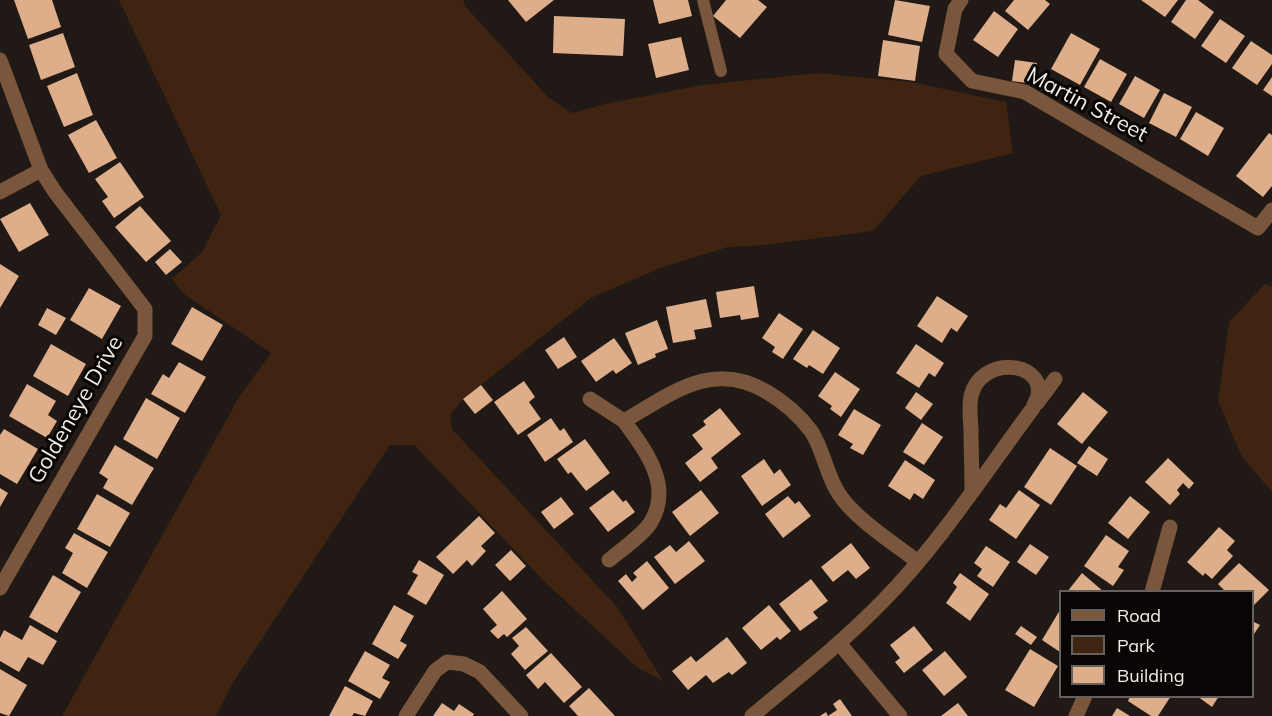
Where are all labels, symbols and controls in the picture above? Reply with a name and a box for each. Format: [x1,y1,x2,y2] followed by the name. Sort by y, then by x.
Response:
[1022,62,1152,148] street label: Martin Street
[23,331,129,489] street label: Goldeneye Drive
[1059,590,1254,698] legend
[1117,604,1161,627] text: Road
[1117,634,1155,657] text: Park
[1117,664,1185,687] text: Building

